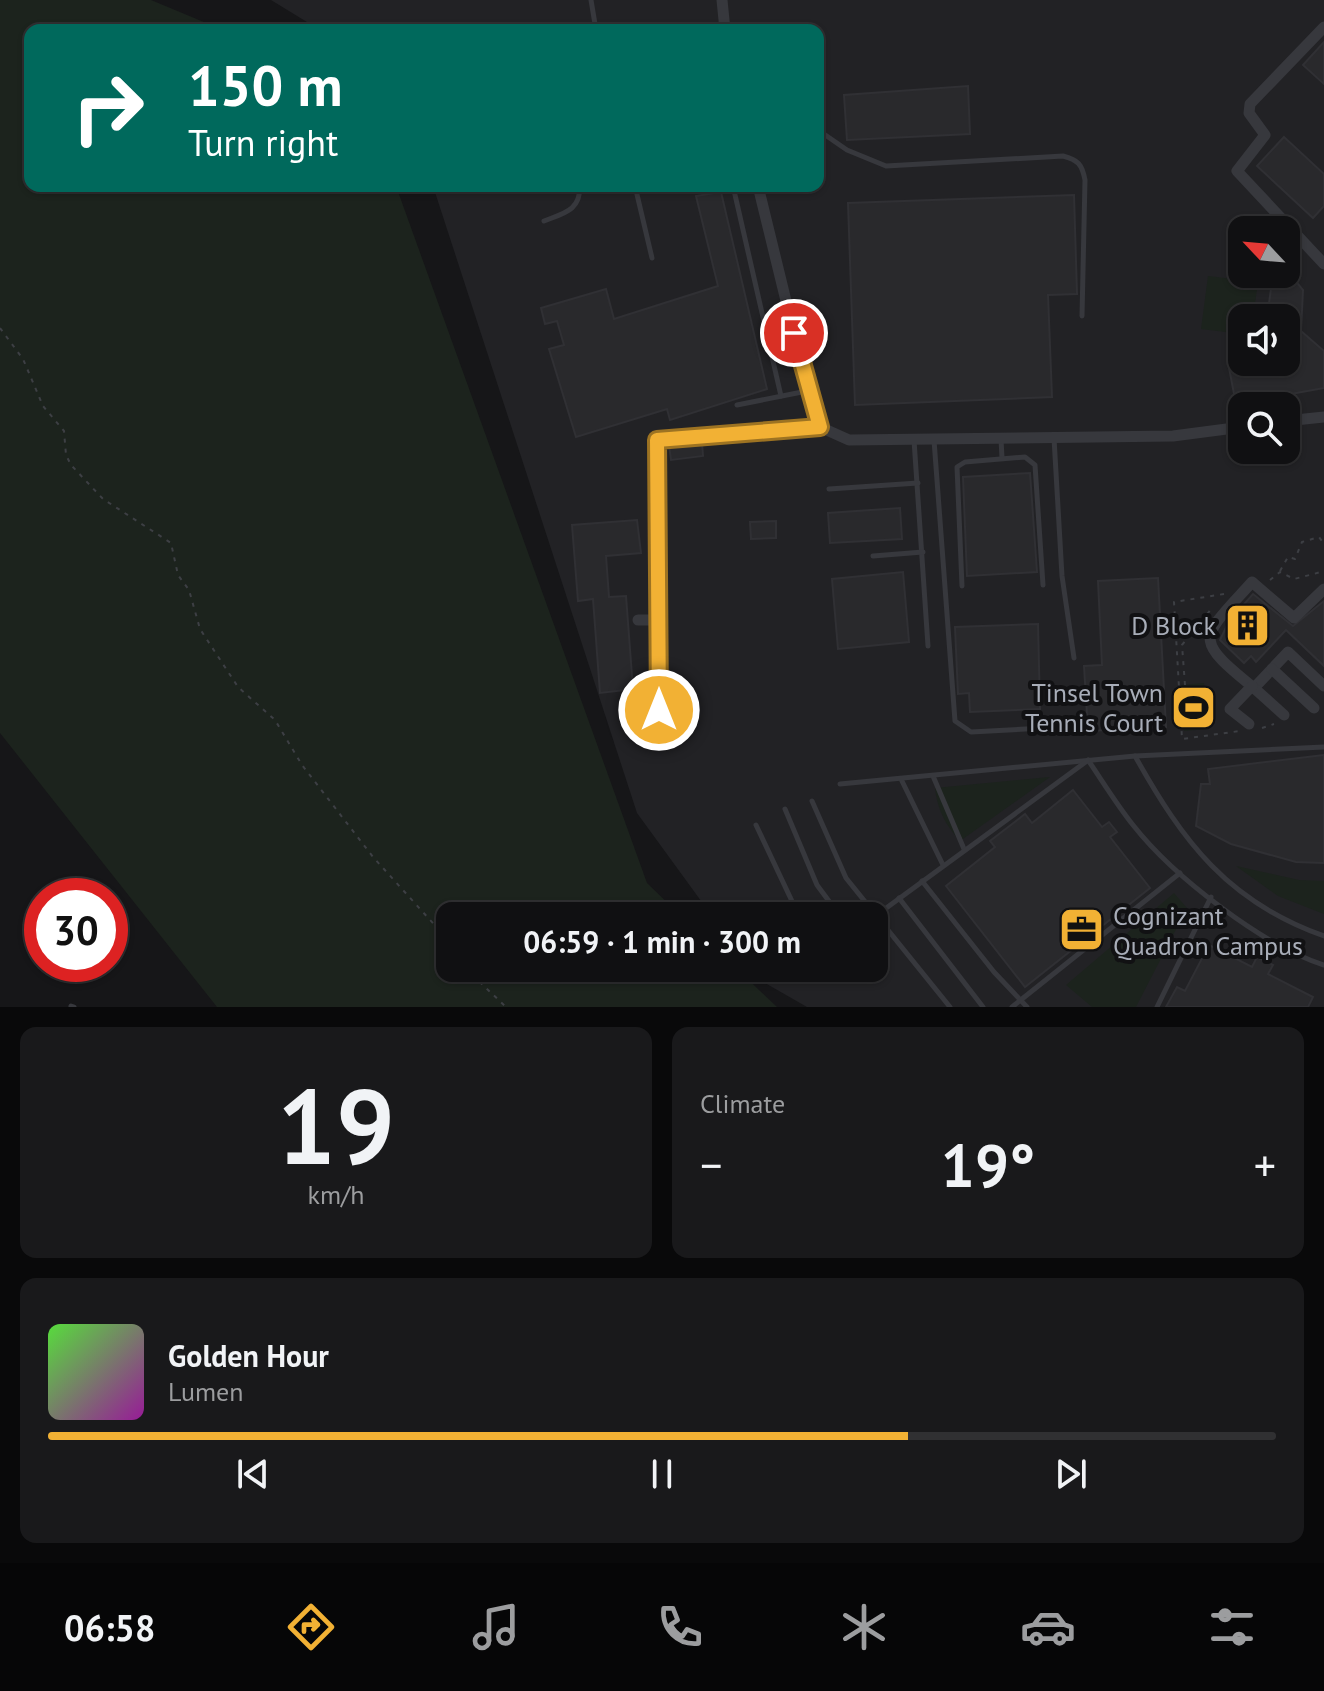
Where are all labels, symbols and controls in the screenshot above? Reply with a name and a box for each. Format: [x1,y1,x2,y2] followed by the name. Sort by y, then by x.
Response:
[188,49,343,121] text: 150 m
[56,56,160,160] icon: right
[188,119,338,166] text: Turn right
[1228,216,1300,288] north arrow
[1228,216,1300,464] map controls
[760,299,828,367] pin
[1228,304,1300,376] button: sound
[772,311,816,355] icon: arrive
[1228,392,1300,464] button: search
[1223,601,1271,649] building icon: D Block
[1131,609,1217,642] place label: D Block
[617,668,701,752] position arrow
[1025,676,1163,739] place label: Tinsel Town Tennis Court
[1170,683,1218,731] sports icon: Tinsel Town Tennis Court
[24,878,128,982] speed limit sign: 30
[1113,899,1303,962] place label: Cognizant Quadron Campus
[1058,906,1106,954] office icon: Cognizant Quadron Campus
[523,922,801,961] text: 06:59 · 1 min · 300 m
[277,1058,395,1193] text: 19
[700,1087,785,1120] text: Climate
[941,1126,1035,1204] text: 19°
[700,1136,722,1193] text: −
[1254,1136,1276,1193] text: +
[308,1178,365,1211] text: km/h
[168,1336,329,1375] text: Golden Hour
[168,1375,243,1408] text: Lumen
[231,1452,275,1496] icon: previous
[640,1452,684,1496] icon: pause
[1049,1452,1093,1496] icon: next
[283,1599,339,1655] icon: directions
[468,1599,524,1655] icon: music
[652,1599,708,1655] icon: phone
[836,1599,892,1655] icon: climate
[1020,1599,1076,1655] icon: car
[1204,1599,1260,1655] icon: filters
[64,1604,155,1651] text: 06:58

